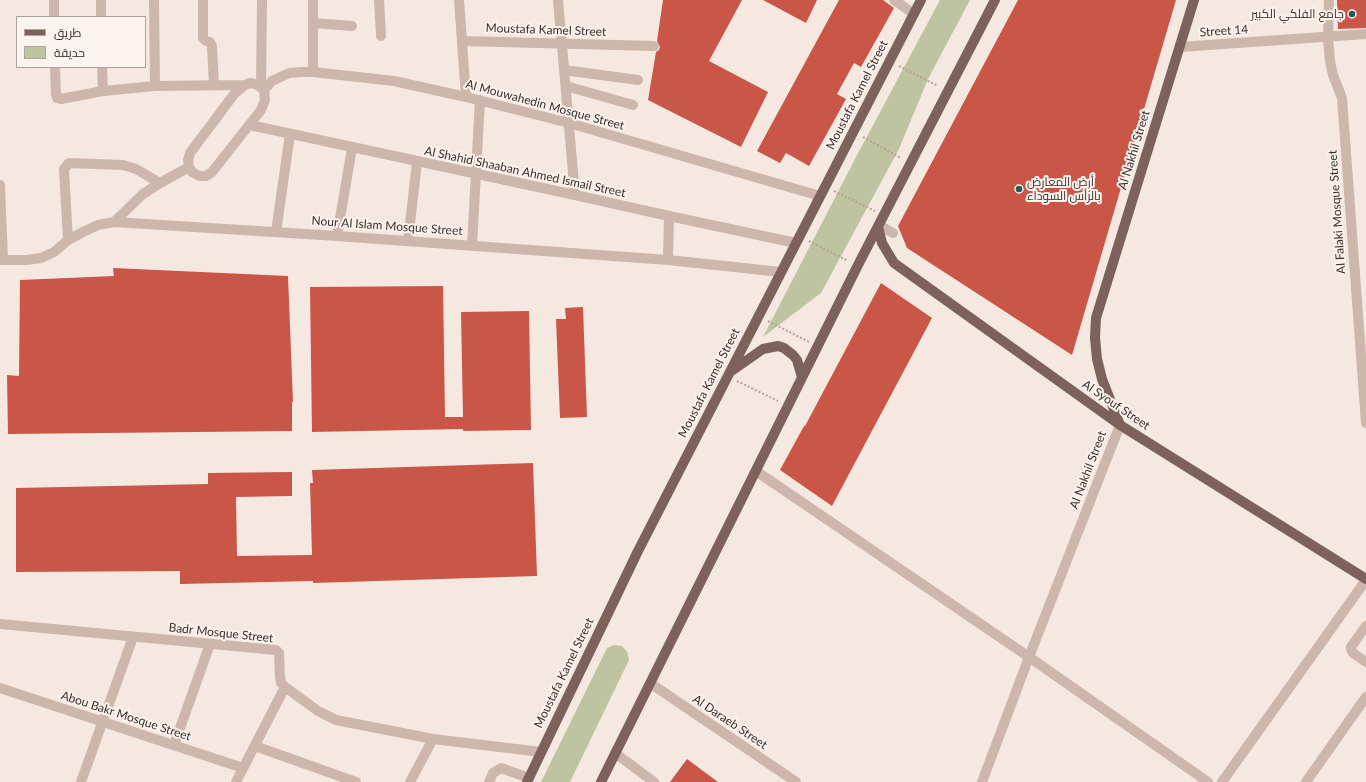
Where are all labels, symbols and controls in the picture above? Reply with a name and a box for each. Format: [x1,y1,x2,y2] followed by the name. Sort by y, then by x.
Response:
[1251,7,1344,21] place label: جامع الفلكي الكبير
[1347,9,1357,19] marker: جامع الفلكي الكبير
[16,16,146,68] legend
[485,21,607,39] street label: Moustafa Kamel Street
[1199,22,1249,40] street label: Street 14
[54,25,81,40] text: طريق
[823,38,891,152] street label: Moustafa Kamel Street
[54,45,85,60] text: حديقة
[464,77,626,133] street label: Al Mouwahedin Mosque Street
[1115,109,1153,191] street label: Al Nakhil Street
[423,144,627,200] street label: Al Shahid Shaaban Ahmed Ismail Street
[1325,150,1349,274] street label: Al Falaki Mosque Street
[1027,175,1101,203] place label: أرض المعارض بالرأس السوداء
[1014,184,1024,194] marker: أرض المعارض بالرأس السوداء
[311,214,463,238] street label: Nour Al Islam Mosque Street
[675,326,743,440] street label: Moustafa Kamel Street
[1079,377,1153,433] street label: Al Syouf Street
[1067,429,1109,511] street label: Al Nakhil Street
[531,616,597,730] street label: Moustafa Kamel Street
[168,620,274,646] street label: Badr Mosque Street
[59,688,193,744] street label: Abou Bakr Mosque Street
[690,692,770,752] street label: Al Daraeb Street

